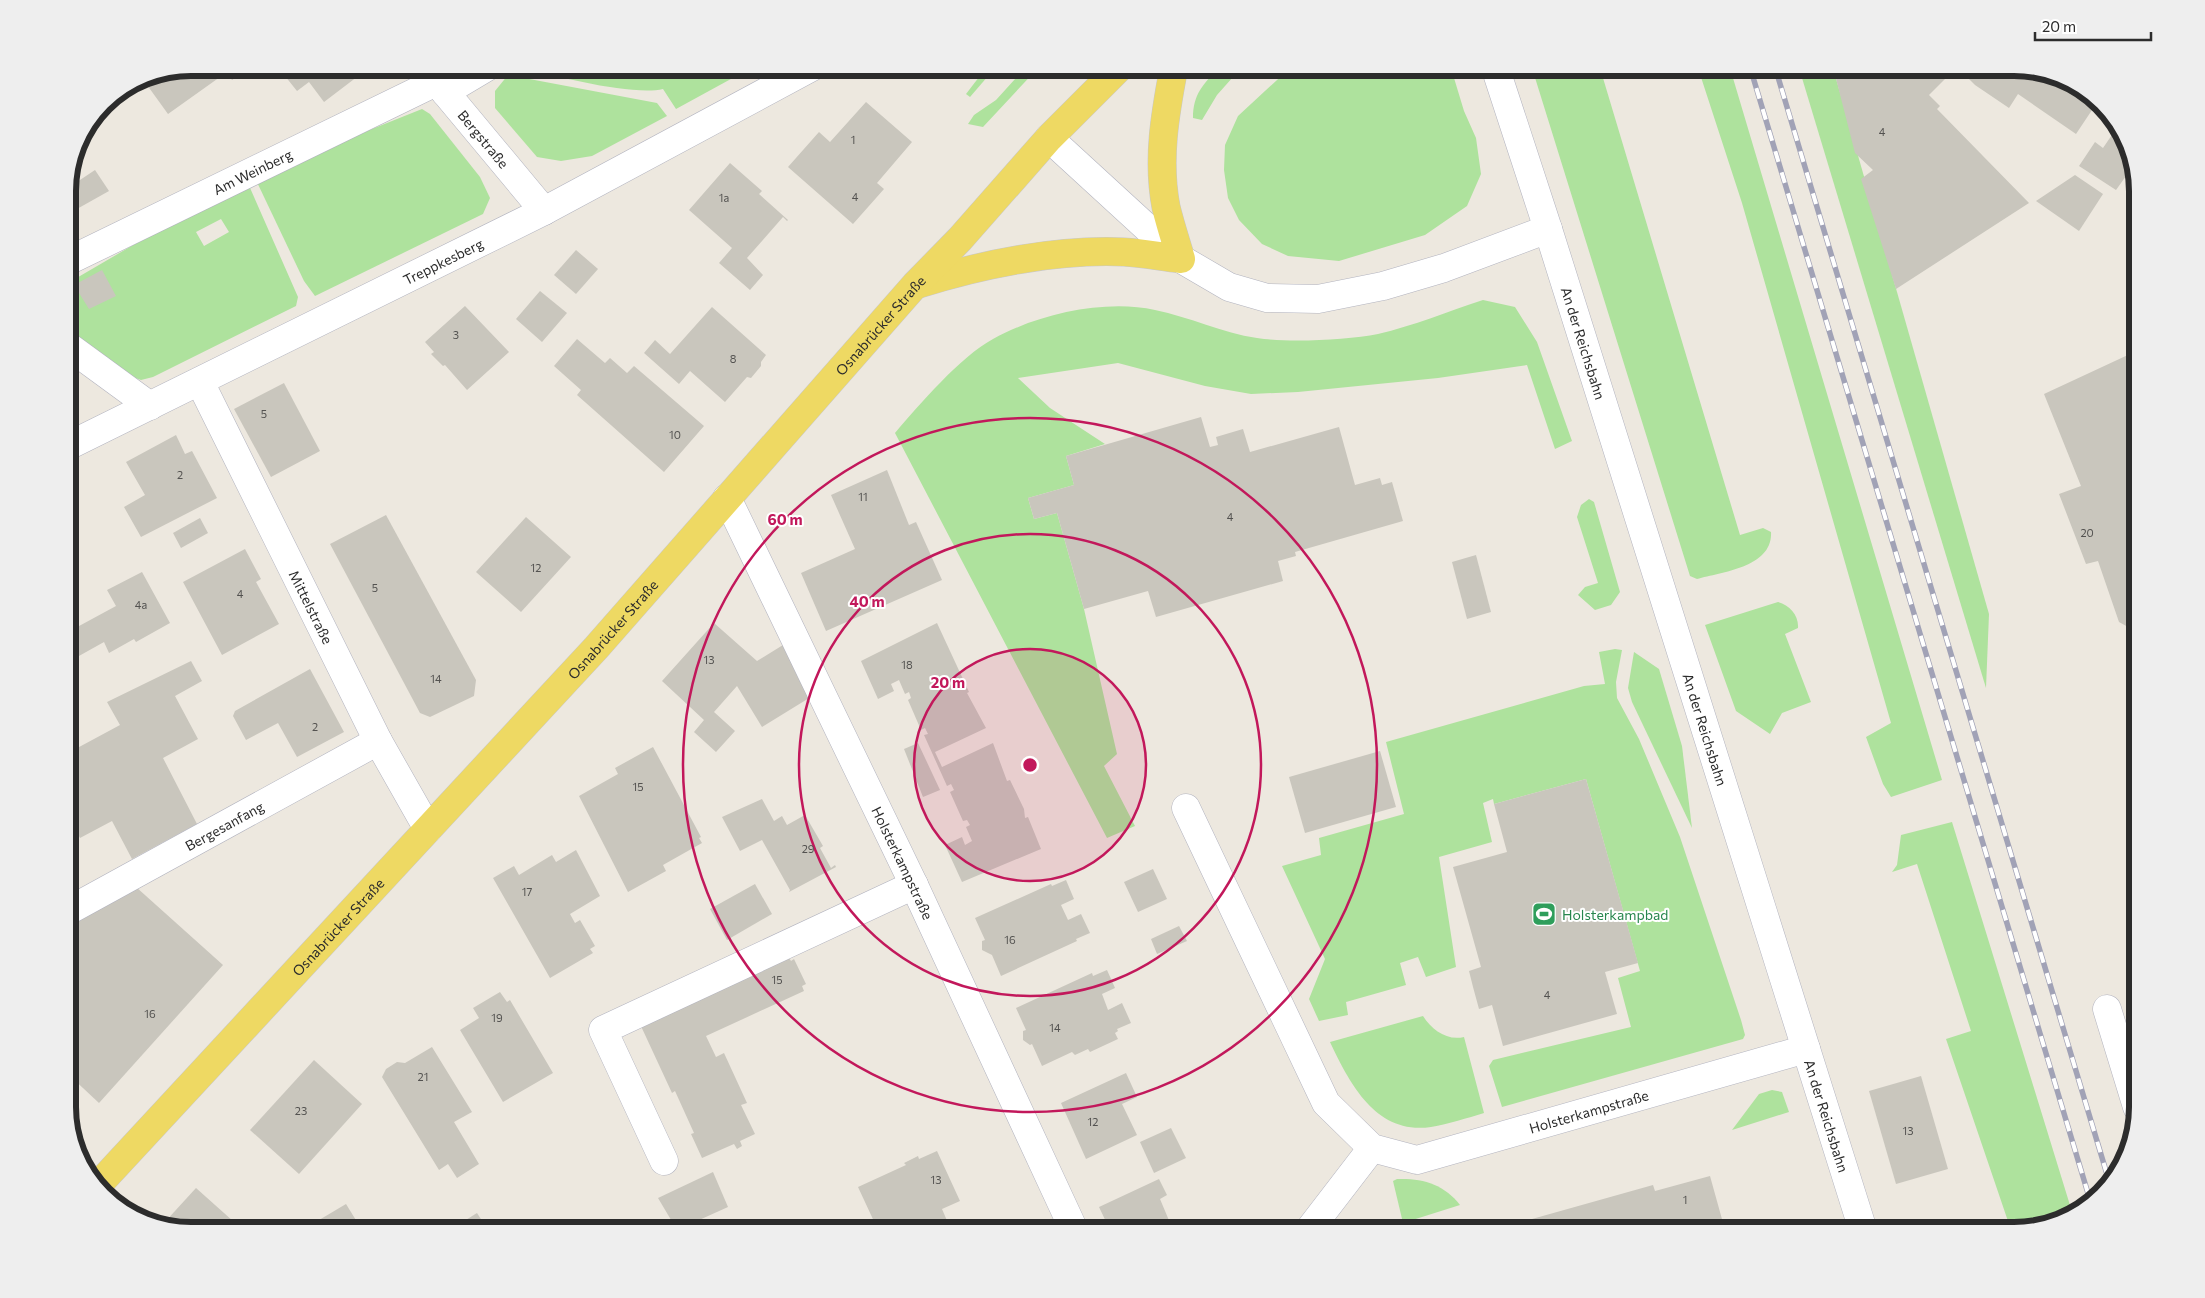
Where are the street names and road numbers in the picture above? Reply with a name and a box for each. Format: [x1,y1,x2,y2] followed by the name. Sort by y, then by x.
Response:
[455,106,513,171] street label: Bergstraße
[210,145,295,198] street label: Am Weinberg
[400,234,486,288] street label: Treppkesberg
[831,272,928,378] street label: Osnabrücker Straße
[1558,285,1610,401] street label: An der Reichsbahn
[286,567,337,647] street label: Mittelstraße
[564,576,661,682] street label: Osnabrücker Straße
[1680,671,1731,788] street label: An der Reichsbahn
[182,797,267,854] street label: Bergesanfang
[869,803,937,922] street label: Holsterkampstraße
[288,874,387,979] street label: Osnabrücker Straße
[1801,1057,1853,1174] street label: An der Reichsbahn
[1527,1086,1650,1136] street label: Holsterkampstraße

